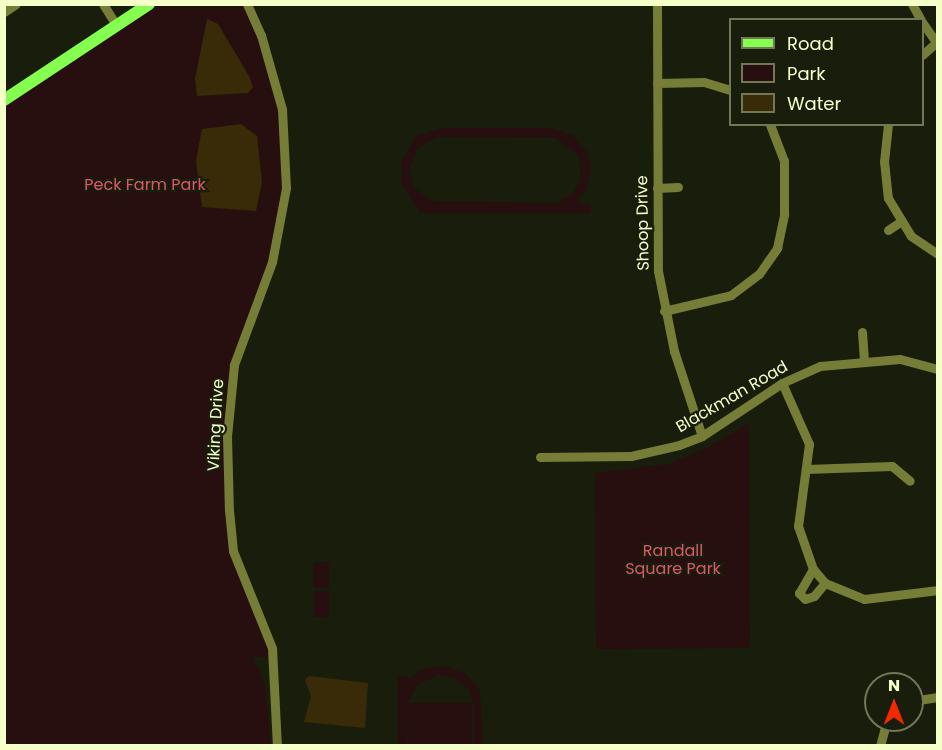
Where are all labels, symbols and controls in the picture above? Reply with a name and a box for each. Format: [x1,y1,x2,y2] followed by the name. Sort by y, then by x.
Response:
[729,18,924,126] legend
[787,31,834,56] text: Road
[787,61,826,86] text: Park
[787,91,841,116] text: Water
[84,175,206,195] park label: Peck Farm Park
[633,175,653,271] street label: Shoop Drive
[673,357,791,437] street label: Blackman Road
[204,378,228,472] street label: Viking Drive
[625,541,721,579] park label: Randall Square Park
[864,672,924,732] north arrow
[888,674,900,697] text: N

